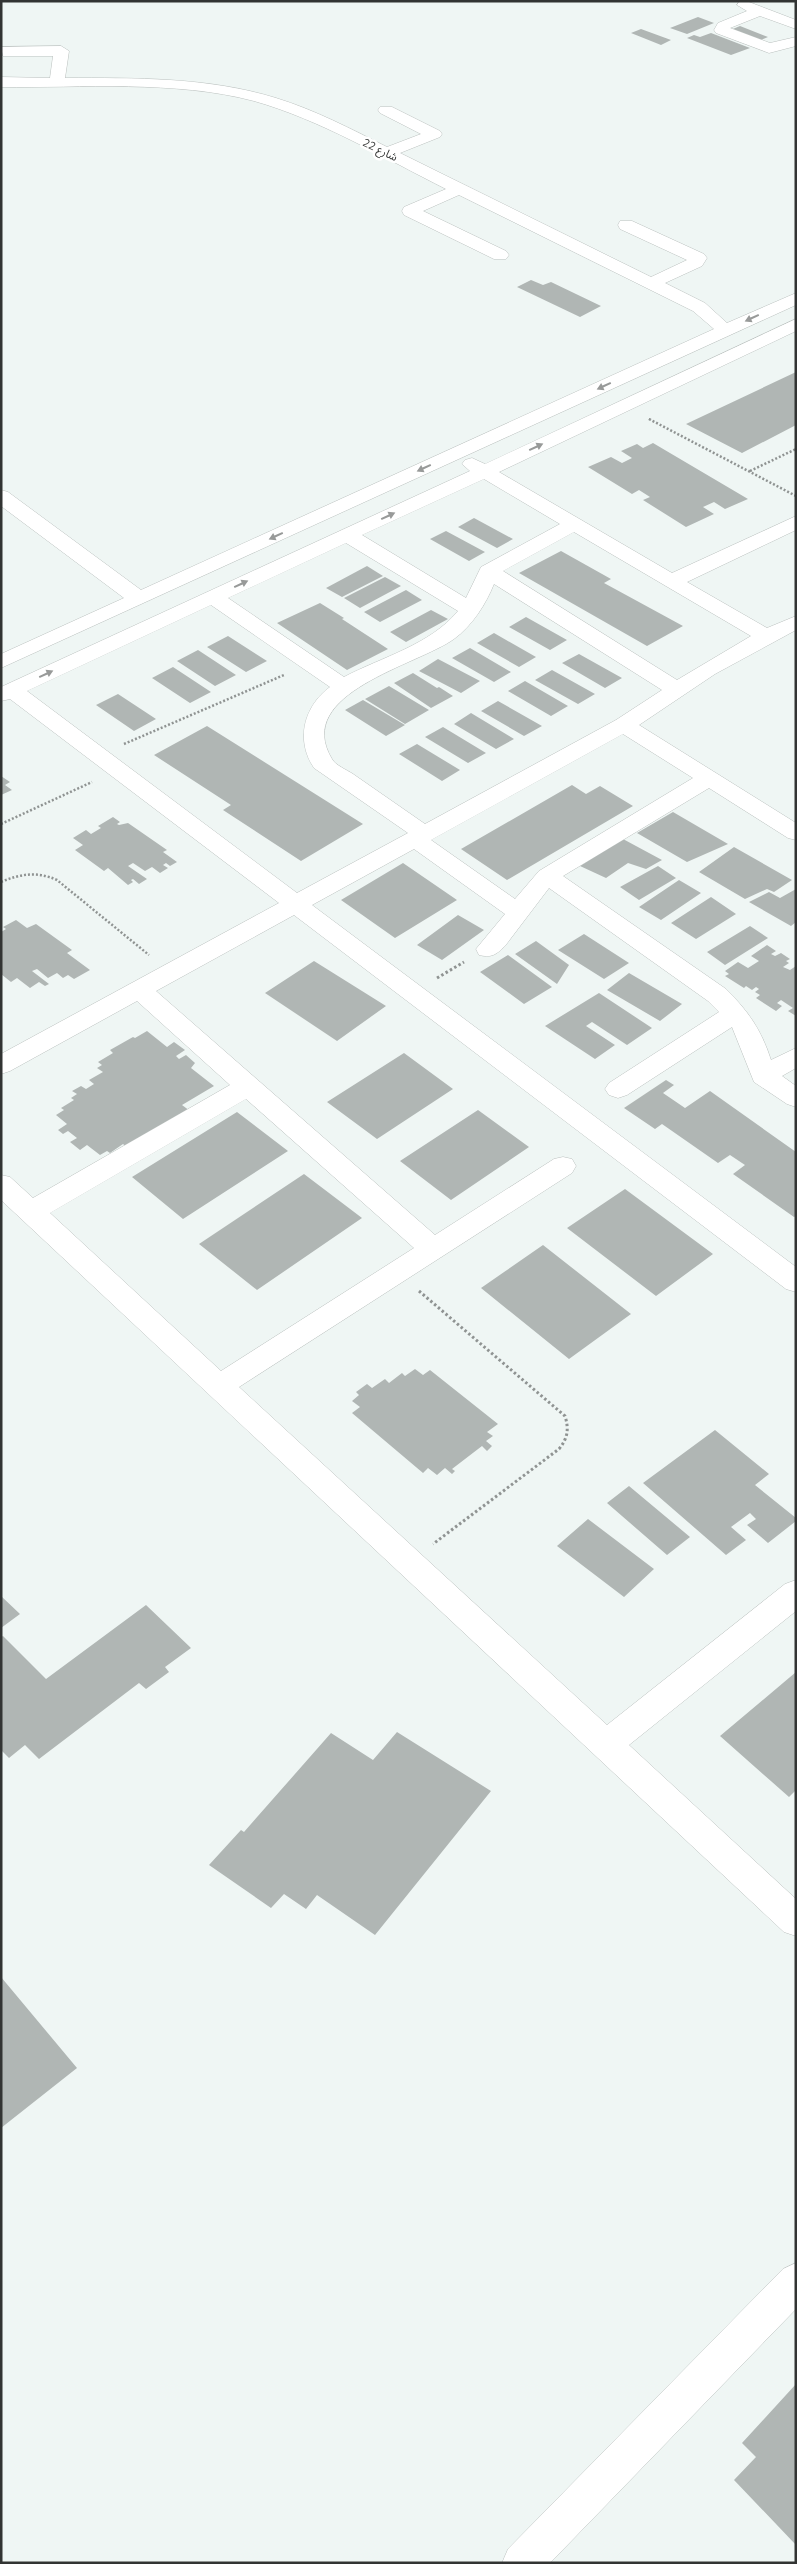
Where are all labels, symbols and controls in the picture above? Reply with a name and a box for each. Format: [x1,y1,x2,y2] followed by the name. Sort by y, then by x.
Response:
[360,135,400,165] street label: شارع 22
[744,314,759,322] one-way arrow
[597,382,611,390] one-way arrow
[528,443,543,452] one-way arrow
[417,465,431,473] one-way arrow
[381,512,395,520] one-way arrow
[269,531,284,540] one-way arrow
[234,580,248,588] one-way arrow
[38,670,53,679] one-way arrow

